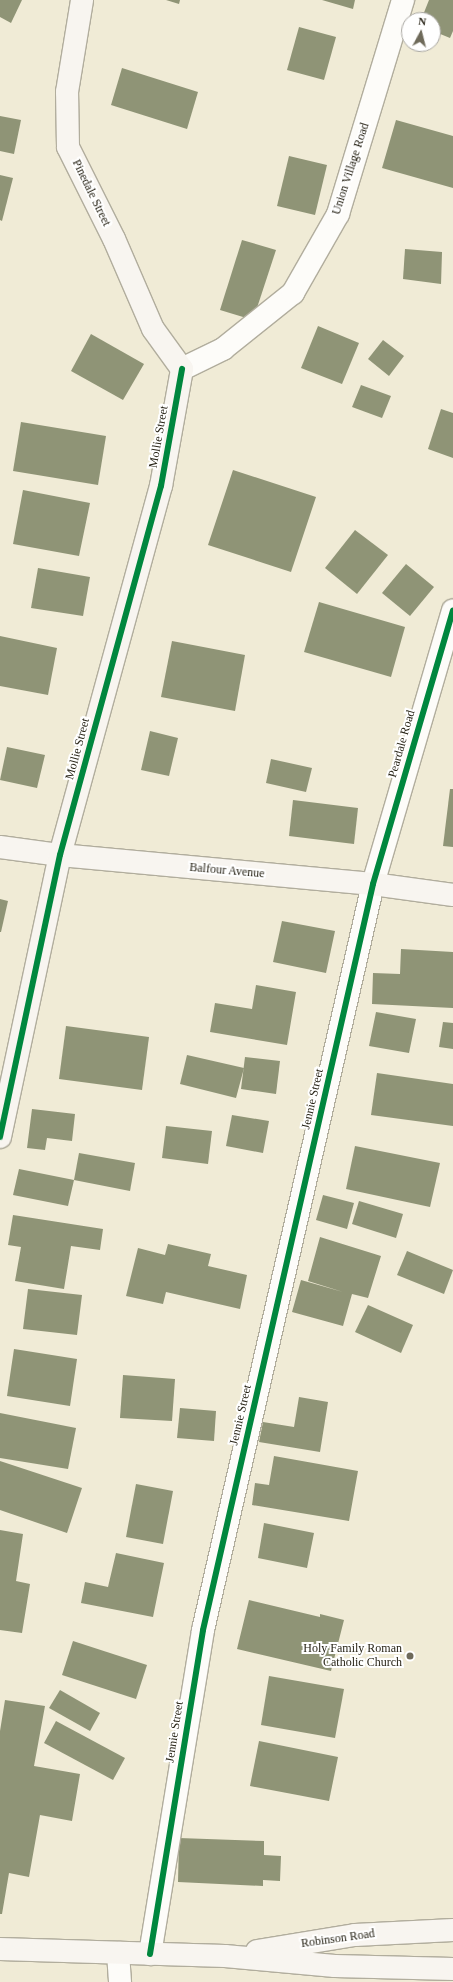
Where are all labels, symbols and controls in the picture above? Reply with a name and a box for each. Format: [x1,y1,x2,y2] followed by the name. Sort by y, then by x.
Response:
[401,12,441,52] north arrow
[418,15,427,28] text: N
[329,121,373,217] street label: Union Village Road
[69,157,113,229] street label: Pinedale Street
[146,405,172,469] street label: Mollie Street
[385,709,419,779] street label: Peardale Road
[63,717,93,781] street label: Mollie Street
[188,861,266,881] street label: Balfour Avenue
[299,1067,327,1131] street label: Jennie Street
[227,1383,255,1447] street label: Jennie Street
[303,1642,402,1670] place label: Holy Family Roman Catholic Church
[405,1651,415,1661] marker: Holy Family Roman Catholic Church
[163,1700,187,1764] street label: Jennie Street
[300,1927,376,1951] street label: Robinson Road

